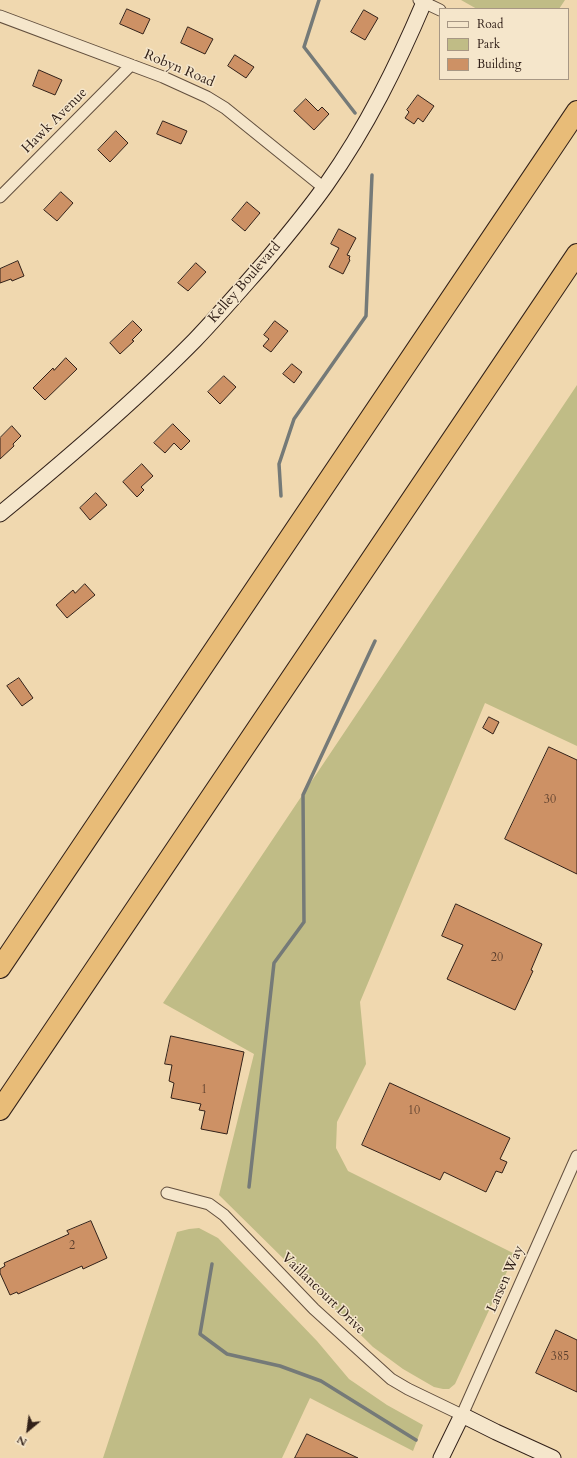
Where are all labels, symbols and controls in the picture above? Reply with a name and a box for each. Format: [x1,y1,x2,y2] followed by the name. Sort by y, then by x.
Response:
[439,8,569,80] legend
[477,16,503,32] text: Road
[477,36,500,52] text: Park
[141,47,217,91] street label: Robyn Road
[477,56,521,72] text: Building
[19,85,91,157] street label: Hawk Avenue
[205,239,285,327] street label: Kelley Boulevard
[544,793,556,807] house number: 30
[491,951,503,965] house number: 20
[201,1083,207,1097] house number: 1
[408,1104,420,1118] house number: 10
[69,1239,75,1253] house number: 2
[484,1243,528,1315] street label: Larsen Way
[278,1250,368,1338] street label: Vaillancourt Drive
[551,1350,569,1364] house number: 385
[8,1410,48,1450] north arrow
[14,1432,30,1450] text: N

